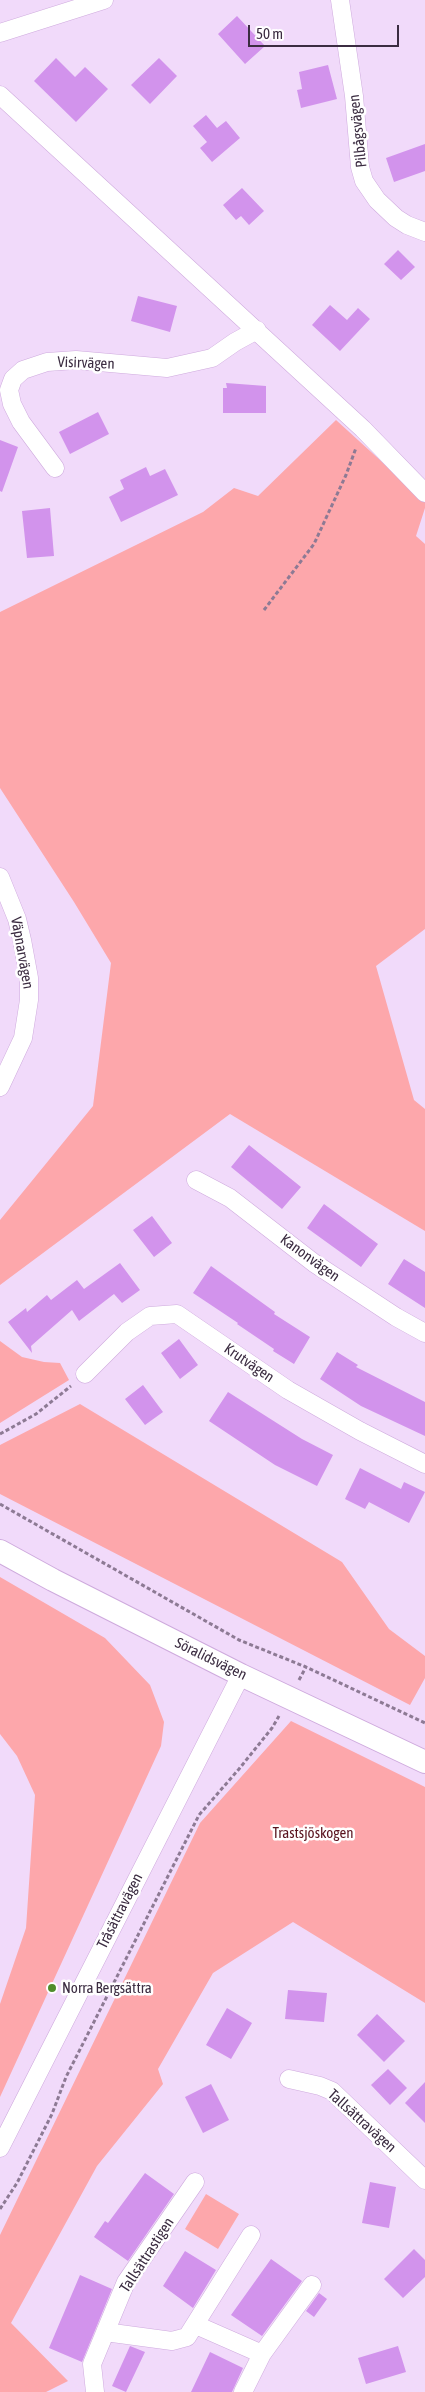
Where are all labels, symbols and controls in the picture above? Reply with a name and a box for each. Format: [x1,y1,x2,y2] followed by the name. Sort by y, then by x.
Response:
[250,15,401,47] scale bar
[256,25,283,42] text: 50 m
[345,93,371,169] street label: Pilbågsvägen
[57,353,115,373] street label: Visirvägen
[7,916,37,990] street label: Väpnarvägen
[277,1230,343,1286] street label: Kanonvägen
[221,1340,277,1386] street label: Krutvägen
[172,1634,250,1684] street label: Söralidsvägen
[272,1824,354,1842] park label: Trastsjöskogen
[93,1870,147,1952] street label: Tråsättravägen
[62,1979,152,1997] place label: Norra Bergsättra
[46,1982,58,1994] marker: Norra Bergsättra
[324,2086,400,2156] street label: Tallsättravägen
[116,2214,178,2296] street label: Tallsättrastigen

